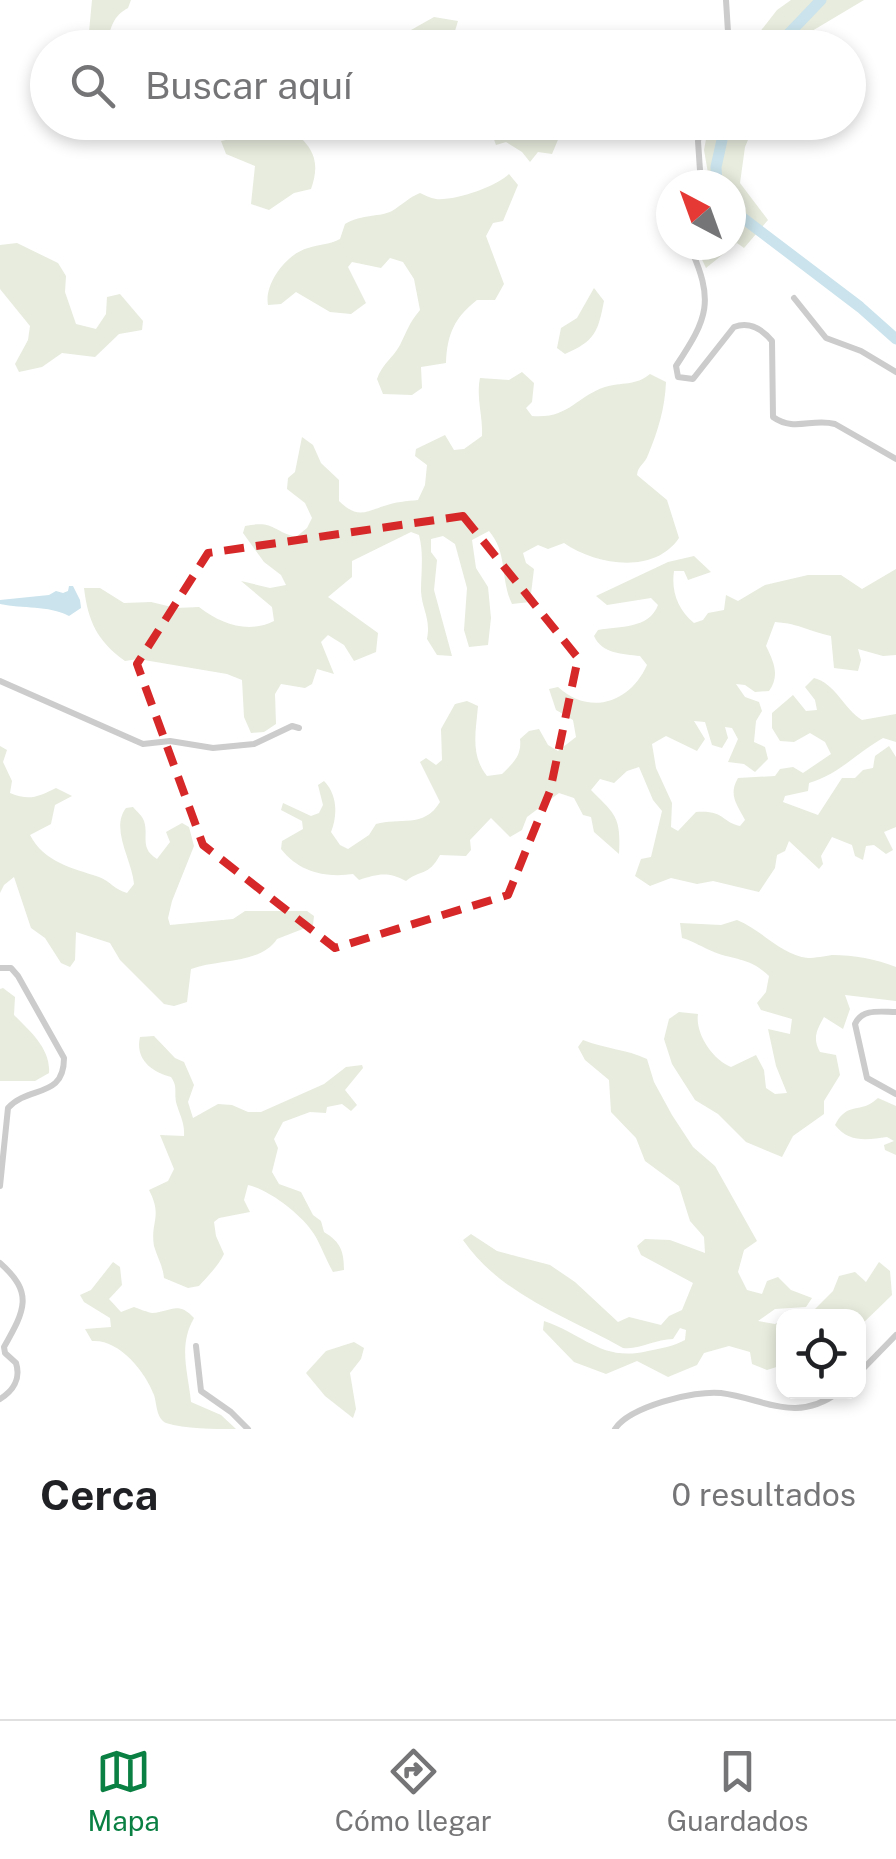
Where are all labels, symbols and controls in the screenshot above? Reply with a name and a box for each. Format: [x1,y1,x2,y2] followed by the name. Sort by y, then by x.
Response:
[30,30,866,140] search box
[65,58,120,113] icon: search
[145,63,352,108] text: Buscar aquí
[656,170,746,260] north arrow
[776,1309,866,1399] map controls
[776,1309,866,1399] button: locate
[40,1470,158,1519] text: Cerca
[672,1476,856,1513] text: 0 resultados
[88,1744,160,1837] tab: Mapa
[335,1744,492,1837] tab: Cómo llegar
[667,1744,808,1837] tab: Guardados

